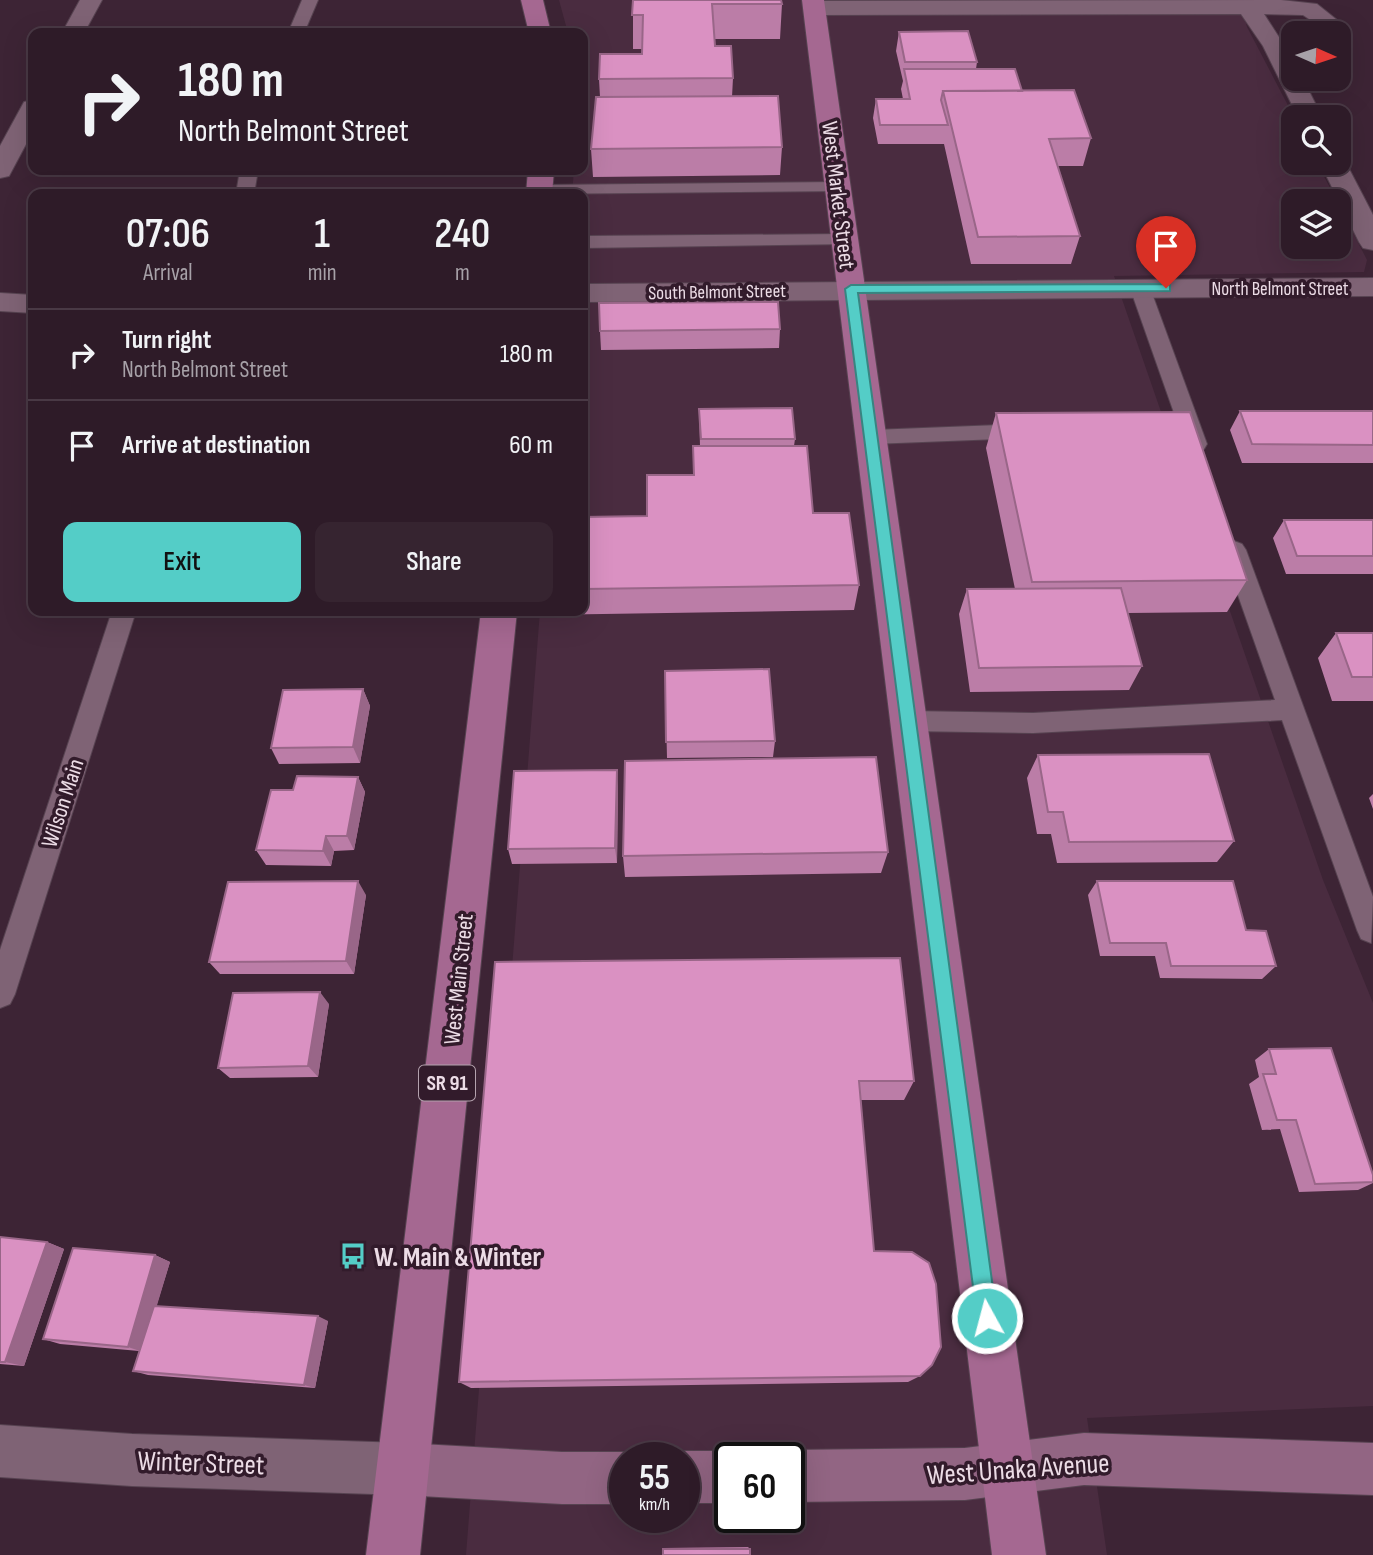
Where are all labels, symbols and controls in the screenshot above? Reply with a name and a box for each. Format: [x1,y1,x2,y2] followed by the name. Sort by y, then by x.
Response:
[1281,21,1351,91] north arrow
[1281,21,1351,259] map controls
[178,52,284,111] text: 180 m
[63,56,154,147] icon: right
[1281,105,1351,175] button: search
[178,112,409,151] text: North Belmont Street
[815,120,861,271] street label: West Market Street
[1281,189,1351,259] button: layers
[126,209,210,260] text: 07:06
[314,209,330,260] text: 1
[434,209,490,260] text: 240
[1136,216,1196,288] pin
[1147,227,1185,265] icon: arrive
[143,259,193,287] text: Arrival
[308,259,337,287] text: min
[455,259,470,287] text: m
[1211,278,1349,301] street label: North Belmont Street
[648,280,786,305] street label: South Belmont Street
[122,325,211,356] text: Turn right
[63,336,101,374] icon: right
[500,339,553,370] text: 180 m
[122,356,288,384] text: North Belmont Street
[63,427,101,465] icon: arrive
[122,430,310,461] text: Arrive at destination
[509,430,553,461] text: 60 m
[63,522,301,602] button: Exit
[315,522,553,602] button: Share
[36,755,90,851] street label: Wilson Main
[438,912,480,1046] street label: West Main Street
[419,1066,475,1100] road number: SR 91
[338,1241,368,1271] bus stop icon: W. Main & Winter
[374,1241,541,1274] place label: W. Main & Winter
[950,1281,1024,1355] position arrow
[714,1442,805,1533] speed limit sign: 60
[137,1445,265,1482] street label: Winter Street
[926,1447,1111,1492] street label: West Unaka Avenue
[639,1457,670,1500] text: 55
[639,1494,670,1515] text: km/h

